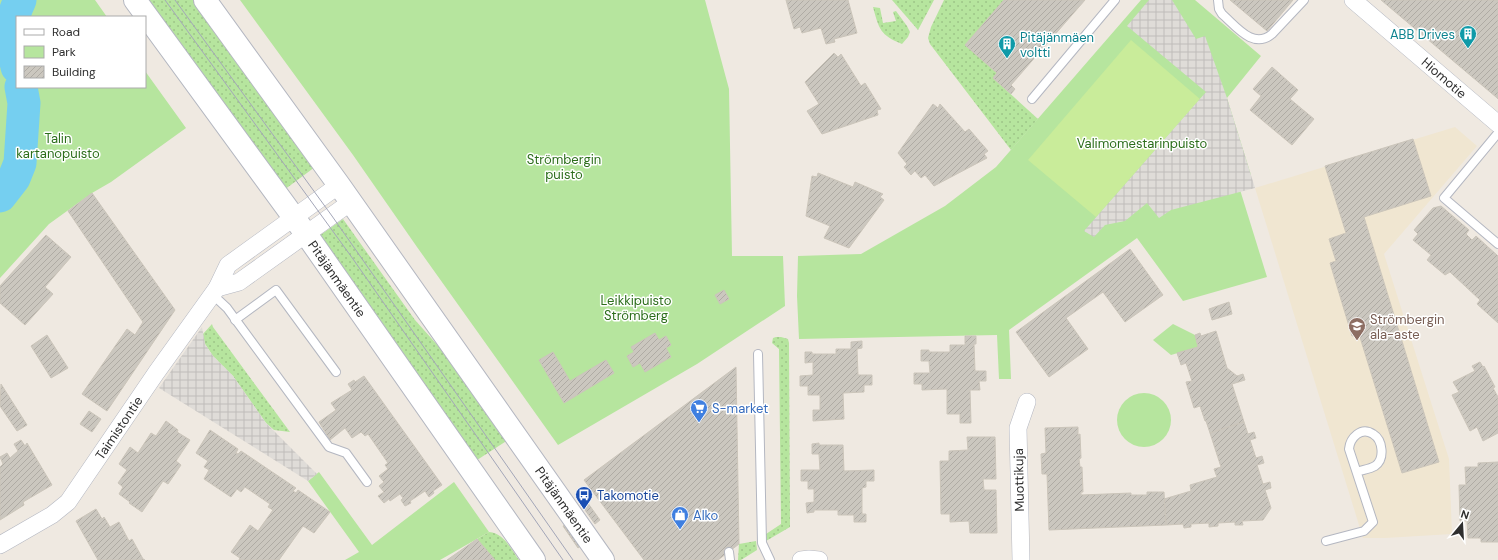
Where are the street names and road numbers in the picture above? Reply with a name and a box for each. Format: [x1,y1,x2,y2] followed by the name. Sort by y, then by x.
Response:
[1418,54,1470,102] street label: Hiomotie
[304,237,370,321] street label: Pitäjänmäentie
[91,393,147,463] street label: Taimistontie
[1010,448,1028,512] street label: Muottikuja
[531,463,597,547] street label: Pitäjänmäentie

